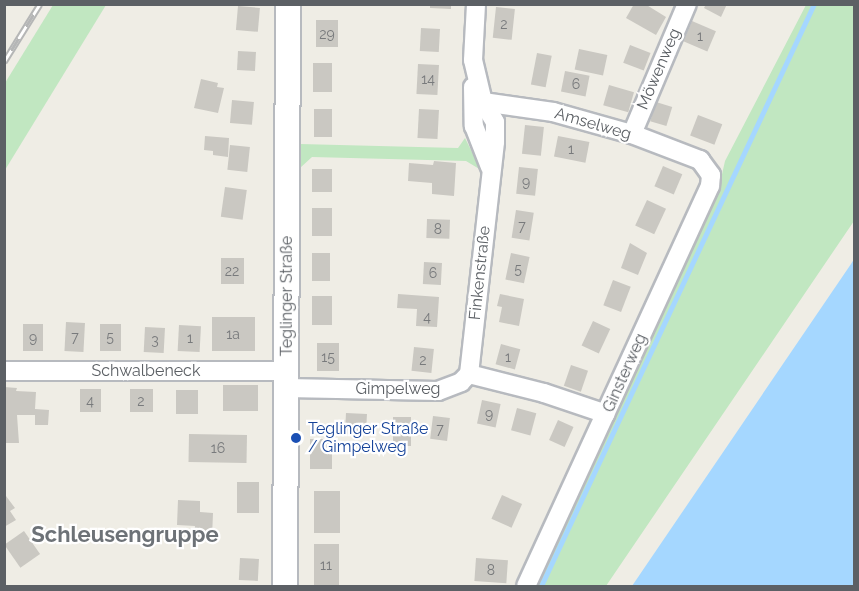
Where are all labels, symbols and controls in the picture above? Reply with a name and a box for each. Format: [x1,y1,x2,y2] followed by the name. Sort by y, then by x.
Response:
[500,16,508,32] house number: 2
[633,25,685,113] street label: Möwenweg
[319,26,335,42] house number: 29
[697,28,703,44] house number: 1
[421,71,435,87] house number: 14
[572,76,580,92] house number: 6
[553,104,633,144] street label: Amselweg
[568,141,574,157] house number: 1
[522,174,530,190] house number: 9
[518,218,526,234] house number: 7
[434,221,442,237] house number: 8
[466,225,494,321] street label: Finkenstraße
[277,236,297,356] street label: Teglinger Straße
[514,261,522,277] house number: 5
[225,263,239,279] house number: 22
[429,265,437,281] house number: 6
[423,309,431,325] house number: 4
[226,326,240,342] house number: 1a
[71,329,79,345] house number: 7
[106,329,114,345] house number: 5
[29,330,37,346] house number: 9
[187,330,193,346] house number: 1
[599,331,651,415] street label: Ginsterweg
[151,332,159,348] house number: 3
[321,349,335,365] house number: 15
[505,349,511,365] house number: 1
[419,352,427,368] house number: 2
[92,361,200,381] street label: Schwalbeneck
[356,379,440,399] street label: Gimpelweg
[86,393,94,409] house number: 4
[137,393,145,409] house number: 2
[485,406,493,422] house number: 9
[308,419,429,457] place label: Teglinger Straße / Gimpelweg
[436,421,444,437] house number: 7
[289,431,303,445] marker: Teglinger Straße / Gimpelweg
[211,440,225,456] house number: 16
[31,522,219,548] district label: Schleusengruppe
[320,557,332,573] house number: 11
[487,562,495,578] house number: 8

